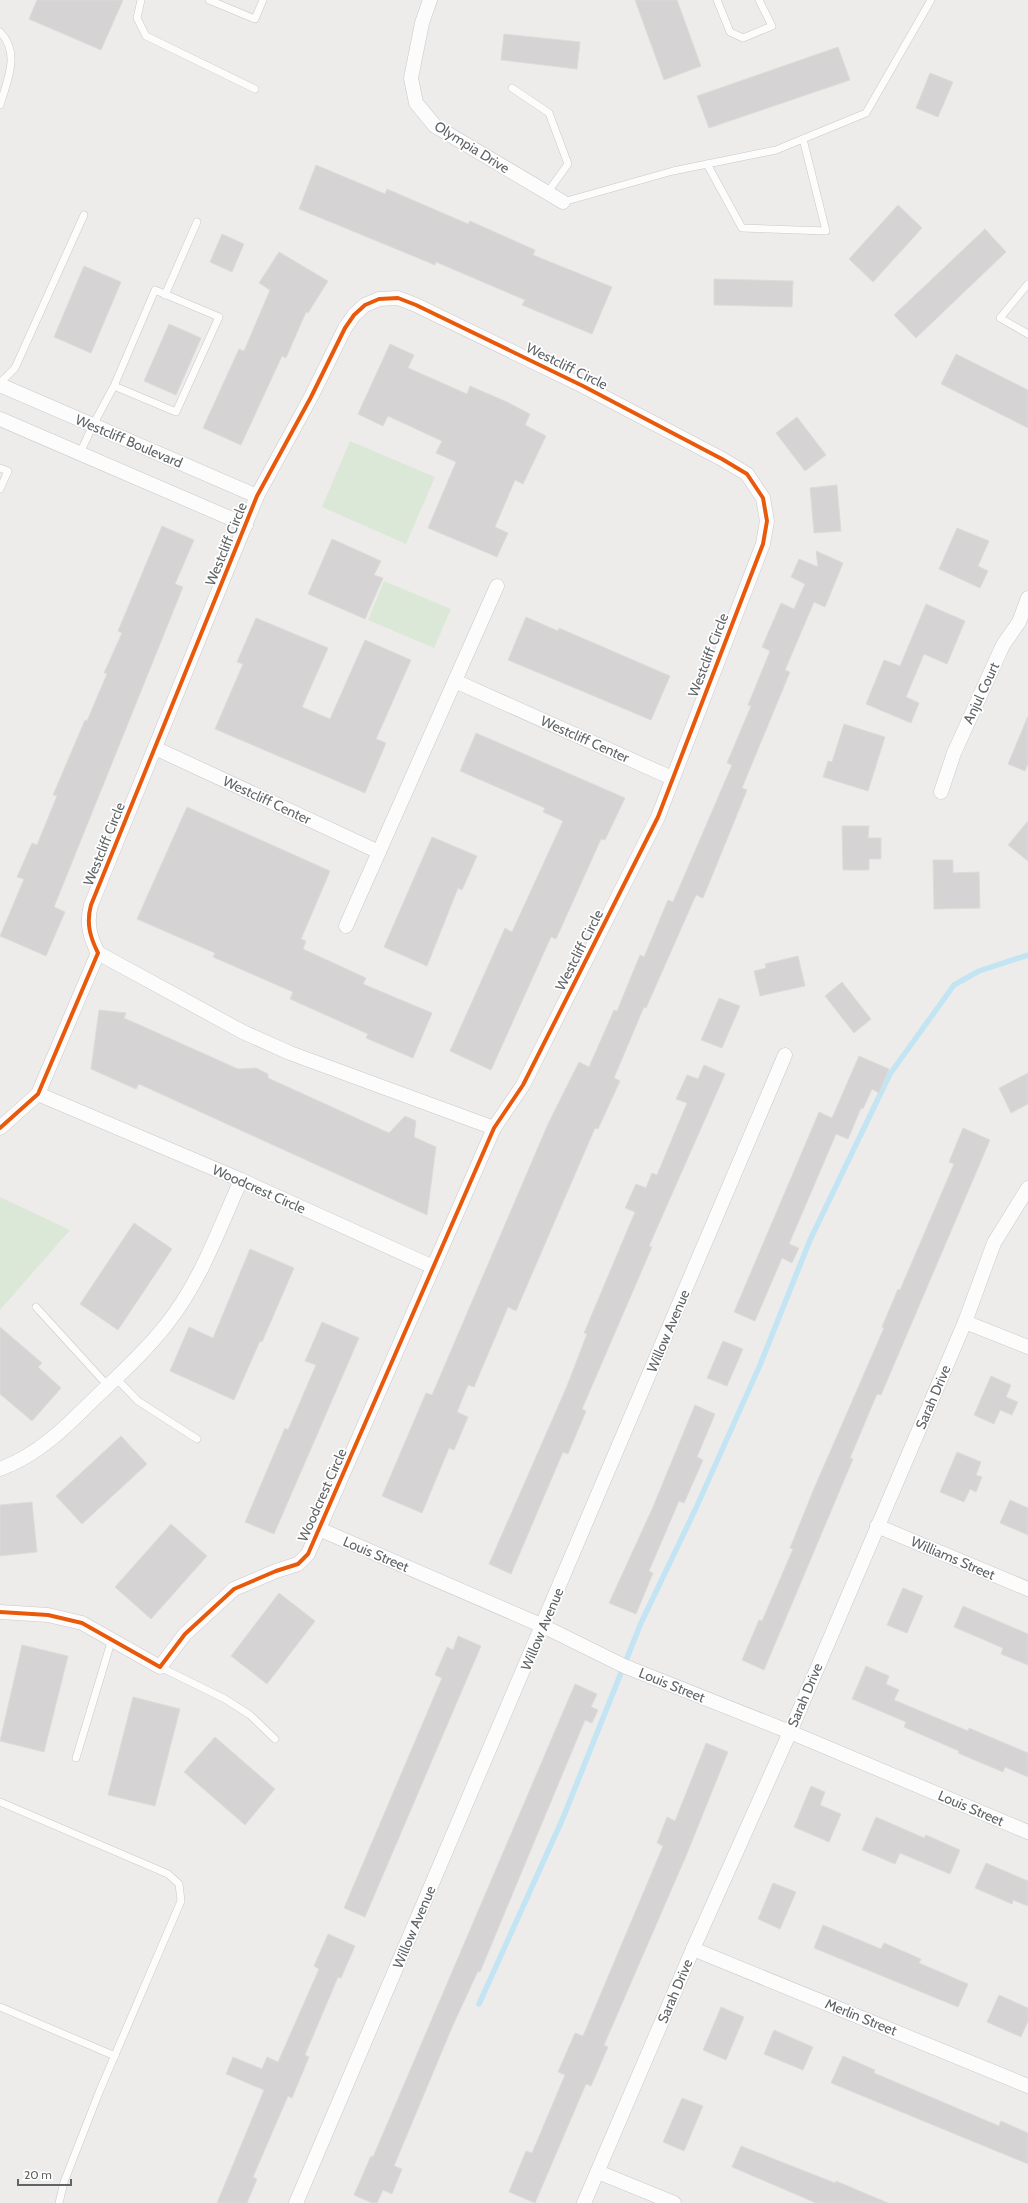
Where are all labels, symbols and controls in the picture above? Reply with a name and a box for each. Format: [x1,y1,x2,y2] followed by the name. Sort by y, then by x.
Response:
[431,117,513,177] street label: Olympia Drive
[523,339,611,393] street label: Westcliff Circle
[73,410,185,472] street label: Westcliff Boulevard
[201,500,251,588] street label: Westcliff Circle
[684,611,732,699] street label: Westcliff Circle
[959,659,1003,727] street label: Anjul Court
[538,711,633,767] street label: Westcliff Center
[220,772,314,828] street label: Westcliff Center
[79,800,129,888] street label: Westcliff Circle
[551,907,607,993] street label: Westcliff Circle
[210,1160,308,1218] street label: Woodcrest Circle
[643,1287,693,1375] street label: Willow Avenue
[911,1362,955,1432] street label: Sarah Drive
[293,1446,351,1544] street label: Woodcrest Circle
[340,1532,412,1576] street label: Louis Street
[908,1532,998,1584] street label: Williams Street
[517,1585,567,1673] street label: Willow Avenue
[783,1660,827,1730] street label: Sarah Drive
[636,1664,708,1707] street label: Louis Street
[935,1786,1007,1830] street label: Louis Street
[389,1883,439,1971] street label: Willow Avenue
[653,1956,697,2026] street label: Sarah Drive
[822,1994,900,2040] street label: Merlin Street
[18,2161,71,2187] scale bar
[24,2167,52,2182] text: 20 m

